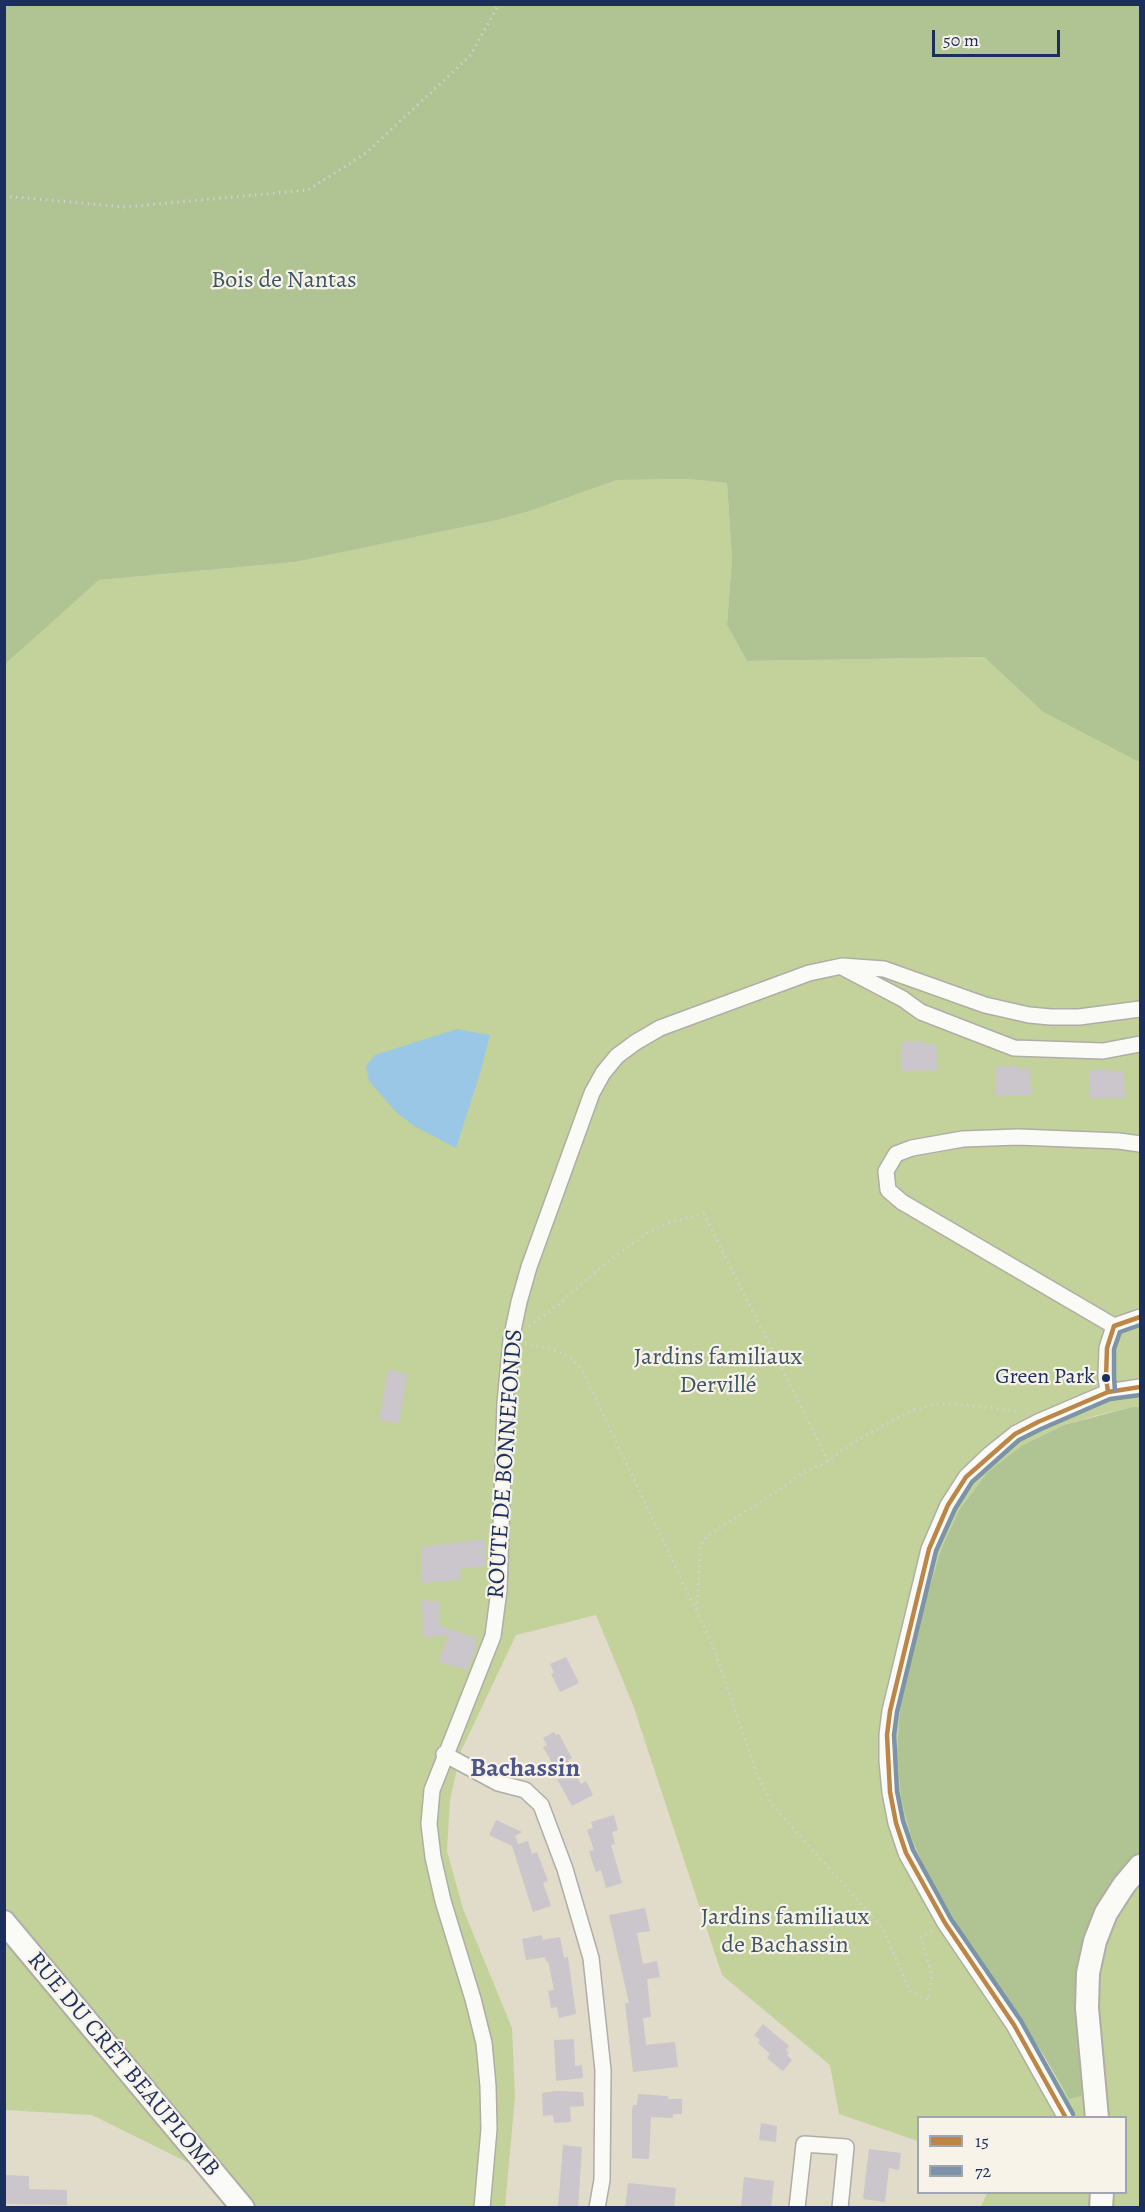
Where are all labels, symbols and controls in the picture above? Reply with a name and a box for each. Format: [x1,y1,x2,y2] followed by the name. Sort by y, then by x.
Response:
[935,18,1062,56] scale bar
[943,28,979,52] text: 50 m
[211,267,357,295] park label: Bois de Nantas
[482,1328,530,1600] street label: ROUTE DE BONNEFONDS
[634,1344,802,1400] park label: Jardins familiaux Dervillé
[995,1365,1095,1391] place label: Green Park
[1100,1372,1112,1384] marker: Green Park
[470,1754,580,1786] district label: Bachassin
[701,1904,869,1960] park label: Jardins familiaux de Bachassin
[21,1947,225,2183] street label: RUE DU CRÊT BEAUPLOMB
[917,2116,1127,2194] legend
[975,2129,989,2153] text: 15
[975,2159,991,2183] text: 72

